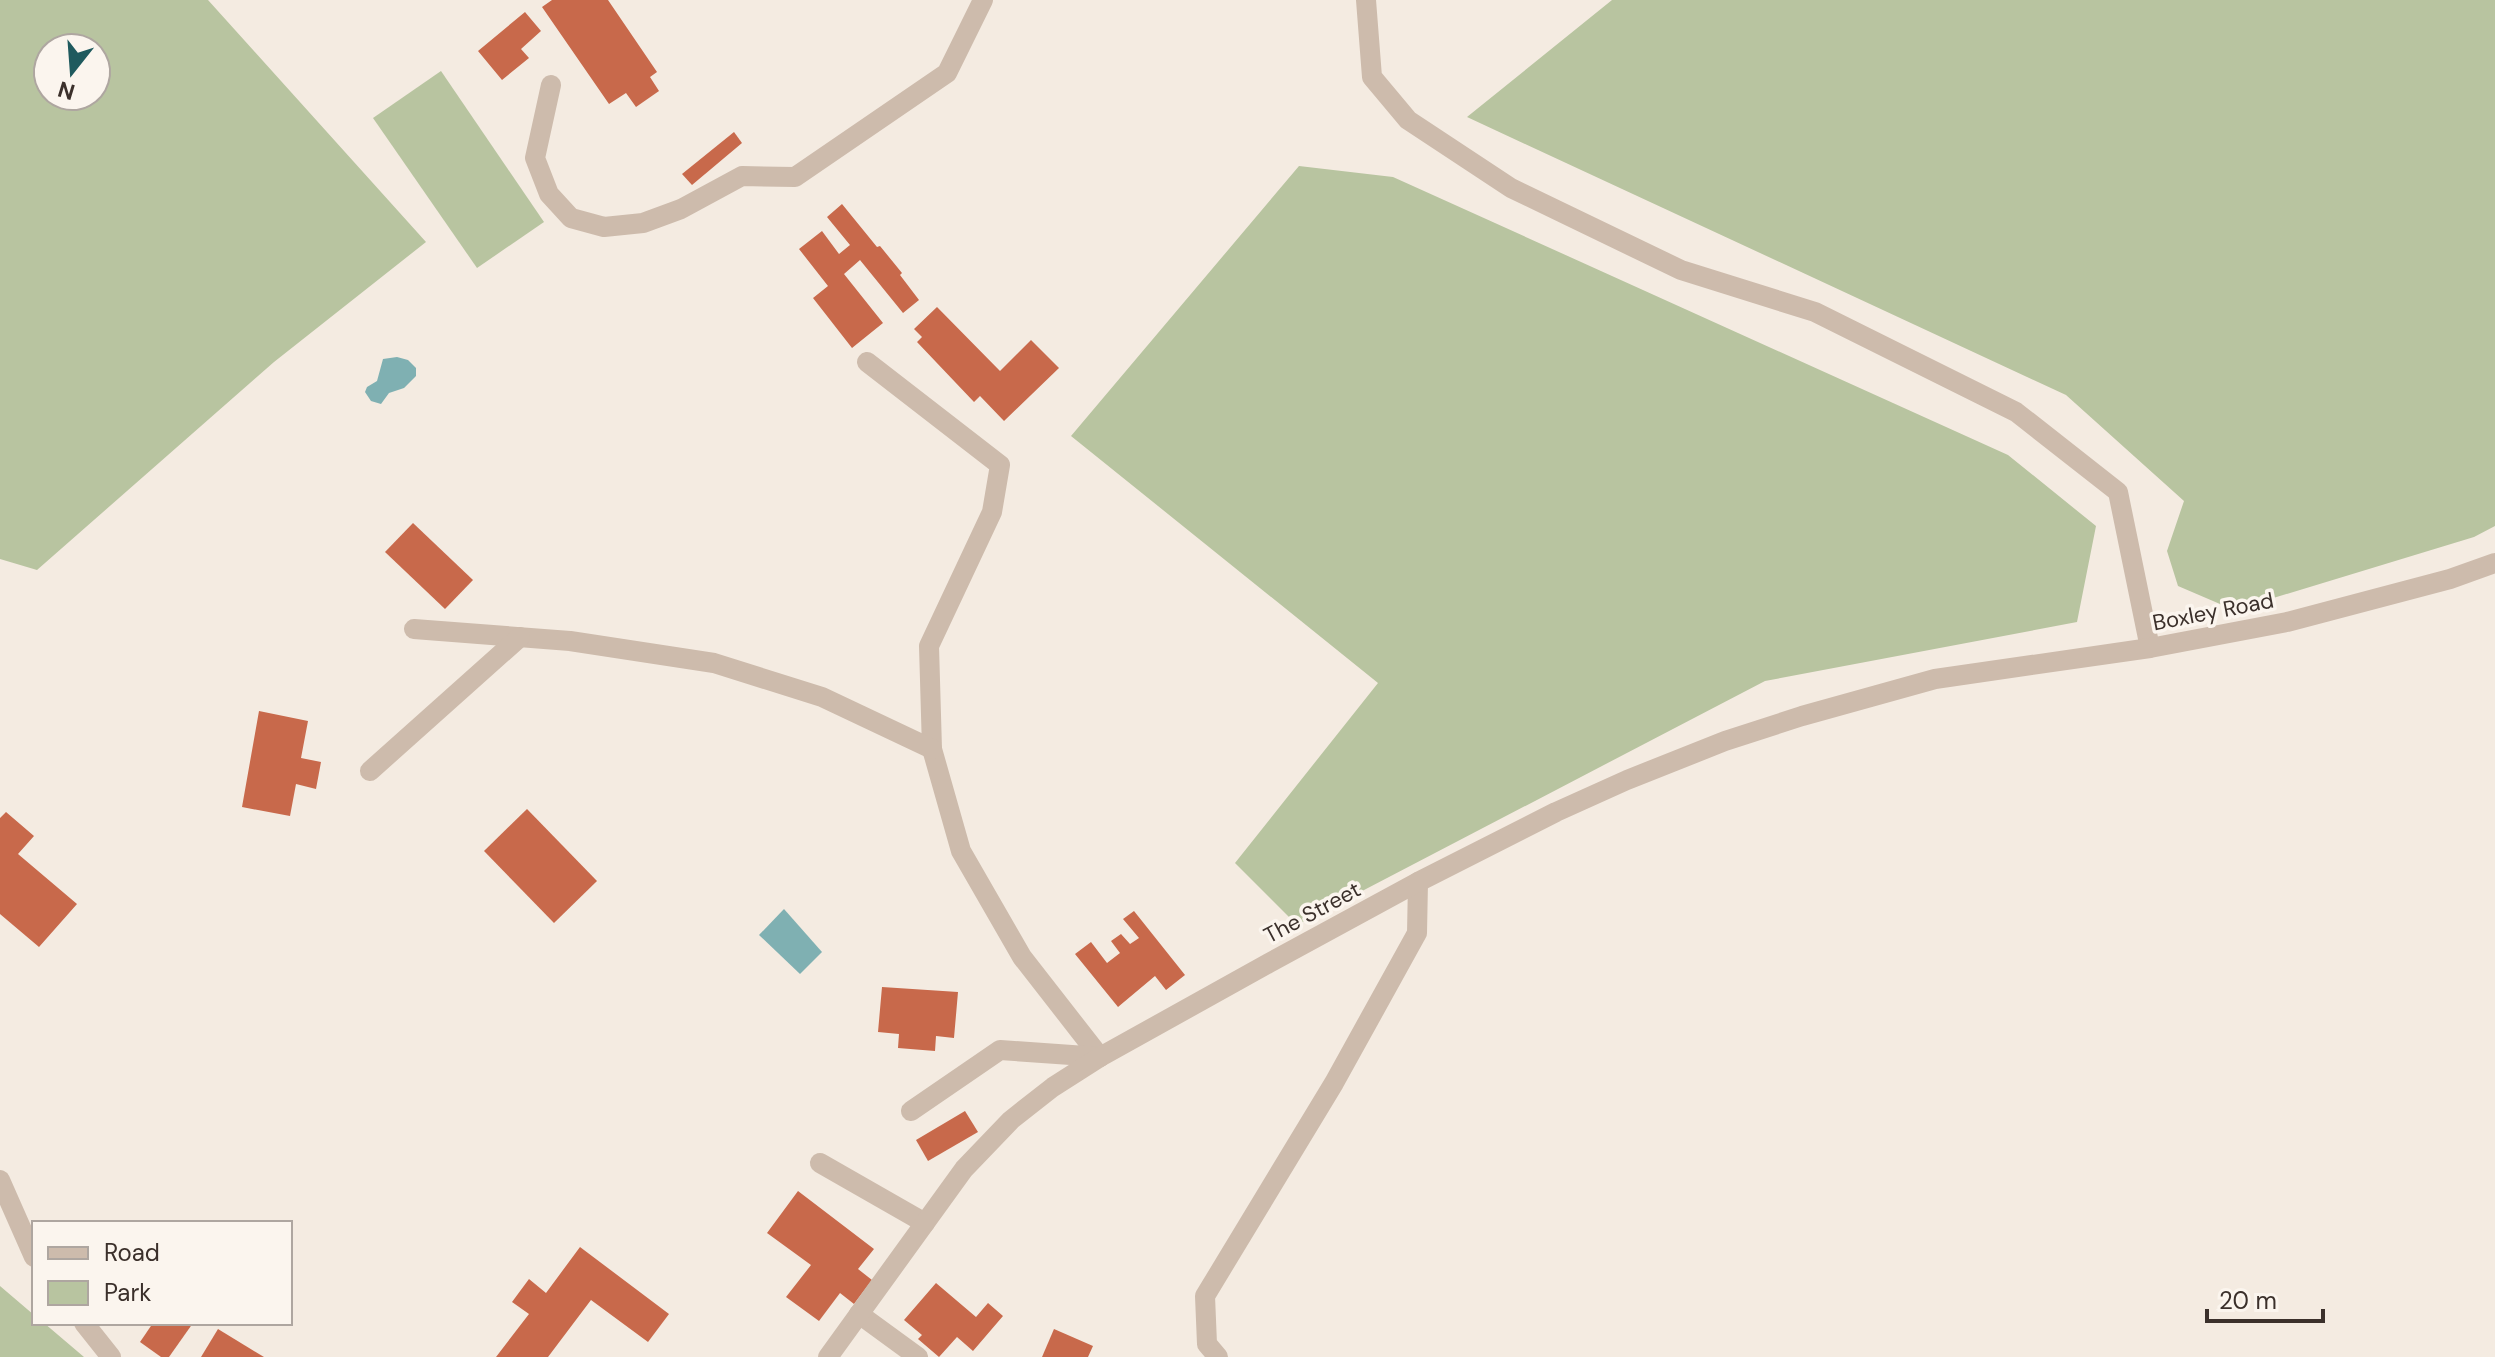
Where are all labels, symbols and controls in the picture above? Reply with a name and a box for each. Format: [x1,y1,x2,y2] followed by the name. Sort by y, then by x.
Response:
[32,32,112,112] north arrow
[54,74,78,107] text: N
[2150,586,2276,637] street label: Boxley Road
[1259,875,1366,950] street label: The Street
[32,1221,292,1325] legend
[104,1237,160,1268] text: Road
[2207,1273,2323,1323] scale bar
[104,1277,151,1308] text: Park
[2219,1285,2277,1316] text: 20 m

